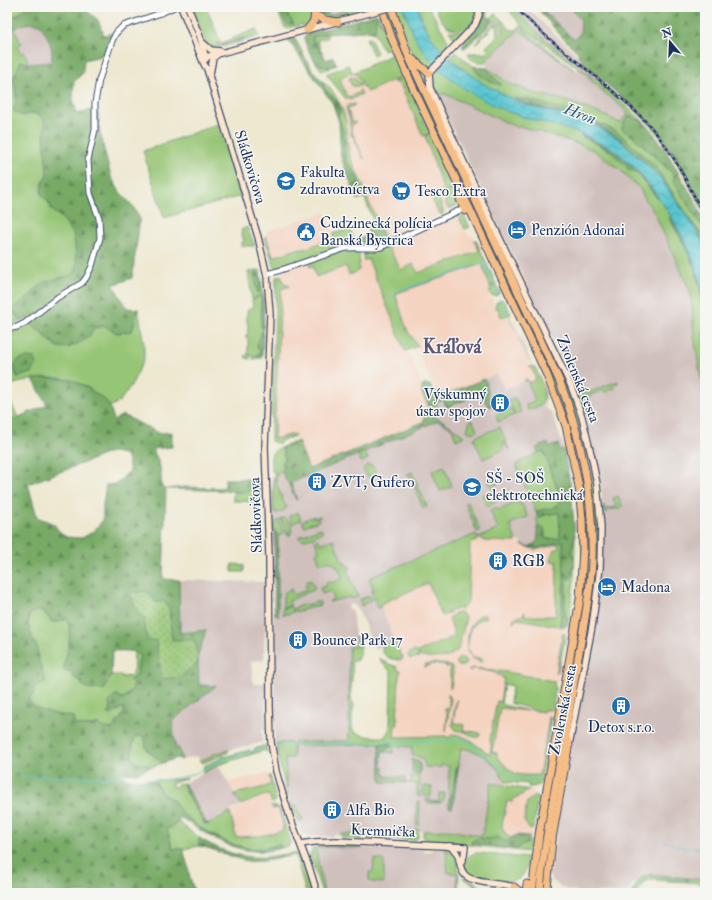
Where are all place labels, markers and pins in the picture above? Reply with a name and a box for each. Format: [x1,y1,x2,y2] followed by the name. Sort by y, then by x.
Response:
[300,163,381,199] place label: Fakulta zdravotníctva
[275,170,297,192] school or university icon: Fakulta zdravotníctva
[390,180,412,202] supermarket icon: Tesco Extra
[415,182,487,201] place label: Tesco Extra
[320,214,433,250] place label: Cudzinecká polícia Banská Bystrica
[506,219,528,241] hotel icon: Penzión Adonai
[295,221,317,243] public building icon: Cudzinecká polícia Banská Bystrica
[531,221,625,240] place label: Penzión Adonai
[416,385,487,422] place label: Výskumný ústav spojov
[489,392,511,414] building icon: Výskumný ústav spojov
[486,467,584,505] place label: SŠ - SOŠ elektrotechnická
[306,471,328,493] building icon: ZVT, Gufero
[331,473,414,492] place label: ZVT, Gufero
[461,476,483,498] school or university icon: SŠ - SOŠ elektrotechnická
[487,550,509,572] building icon: RGB
[512,552,545,571] place label: RGB
[596,576,618,598] hotel icon: Madona
[621,578,671,597] place label: Madona
[287,629,309,651] building icon: Bounce Park 17
[312,631,403,650] place label: Bounce Park 17
[610,695,632,717] building icon: Detox s.r.o.
[588,718,654,737] place label: Detox s.r.o.
[321,799,343,821] building icon: Alfa Bio
[345,801,394,820] place label: Alfa Bio

